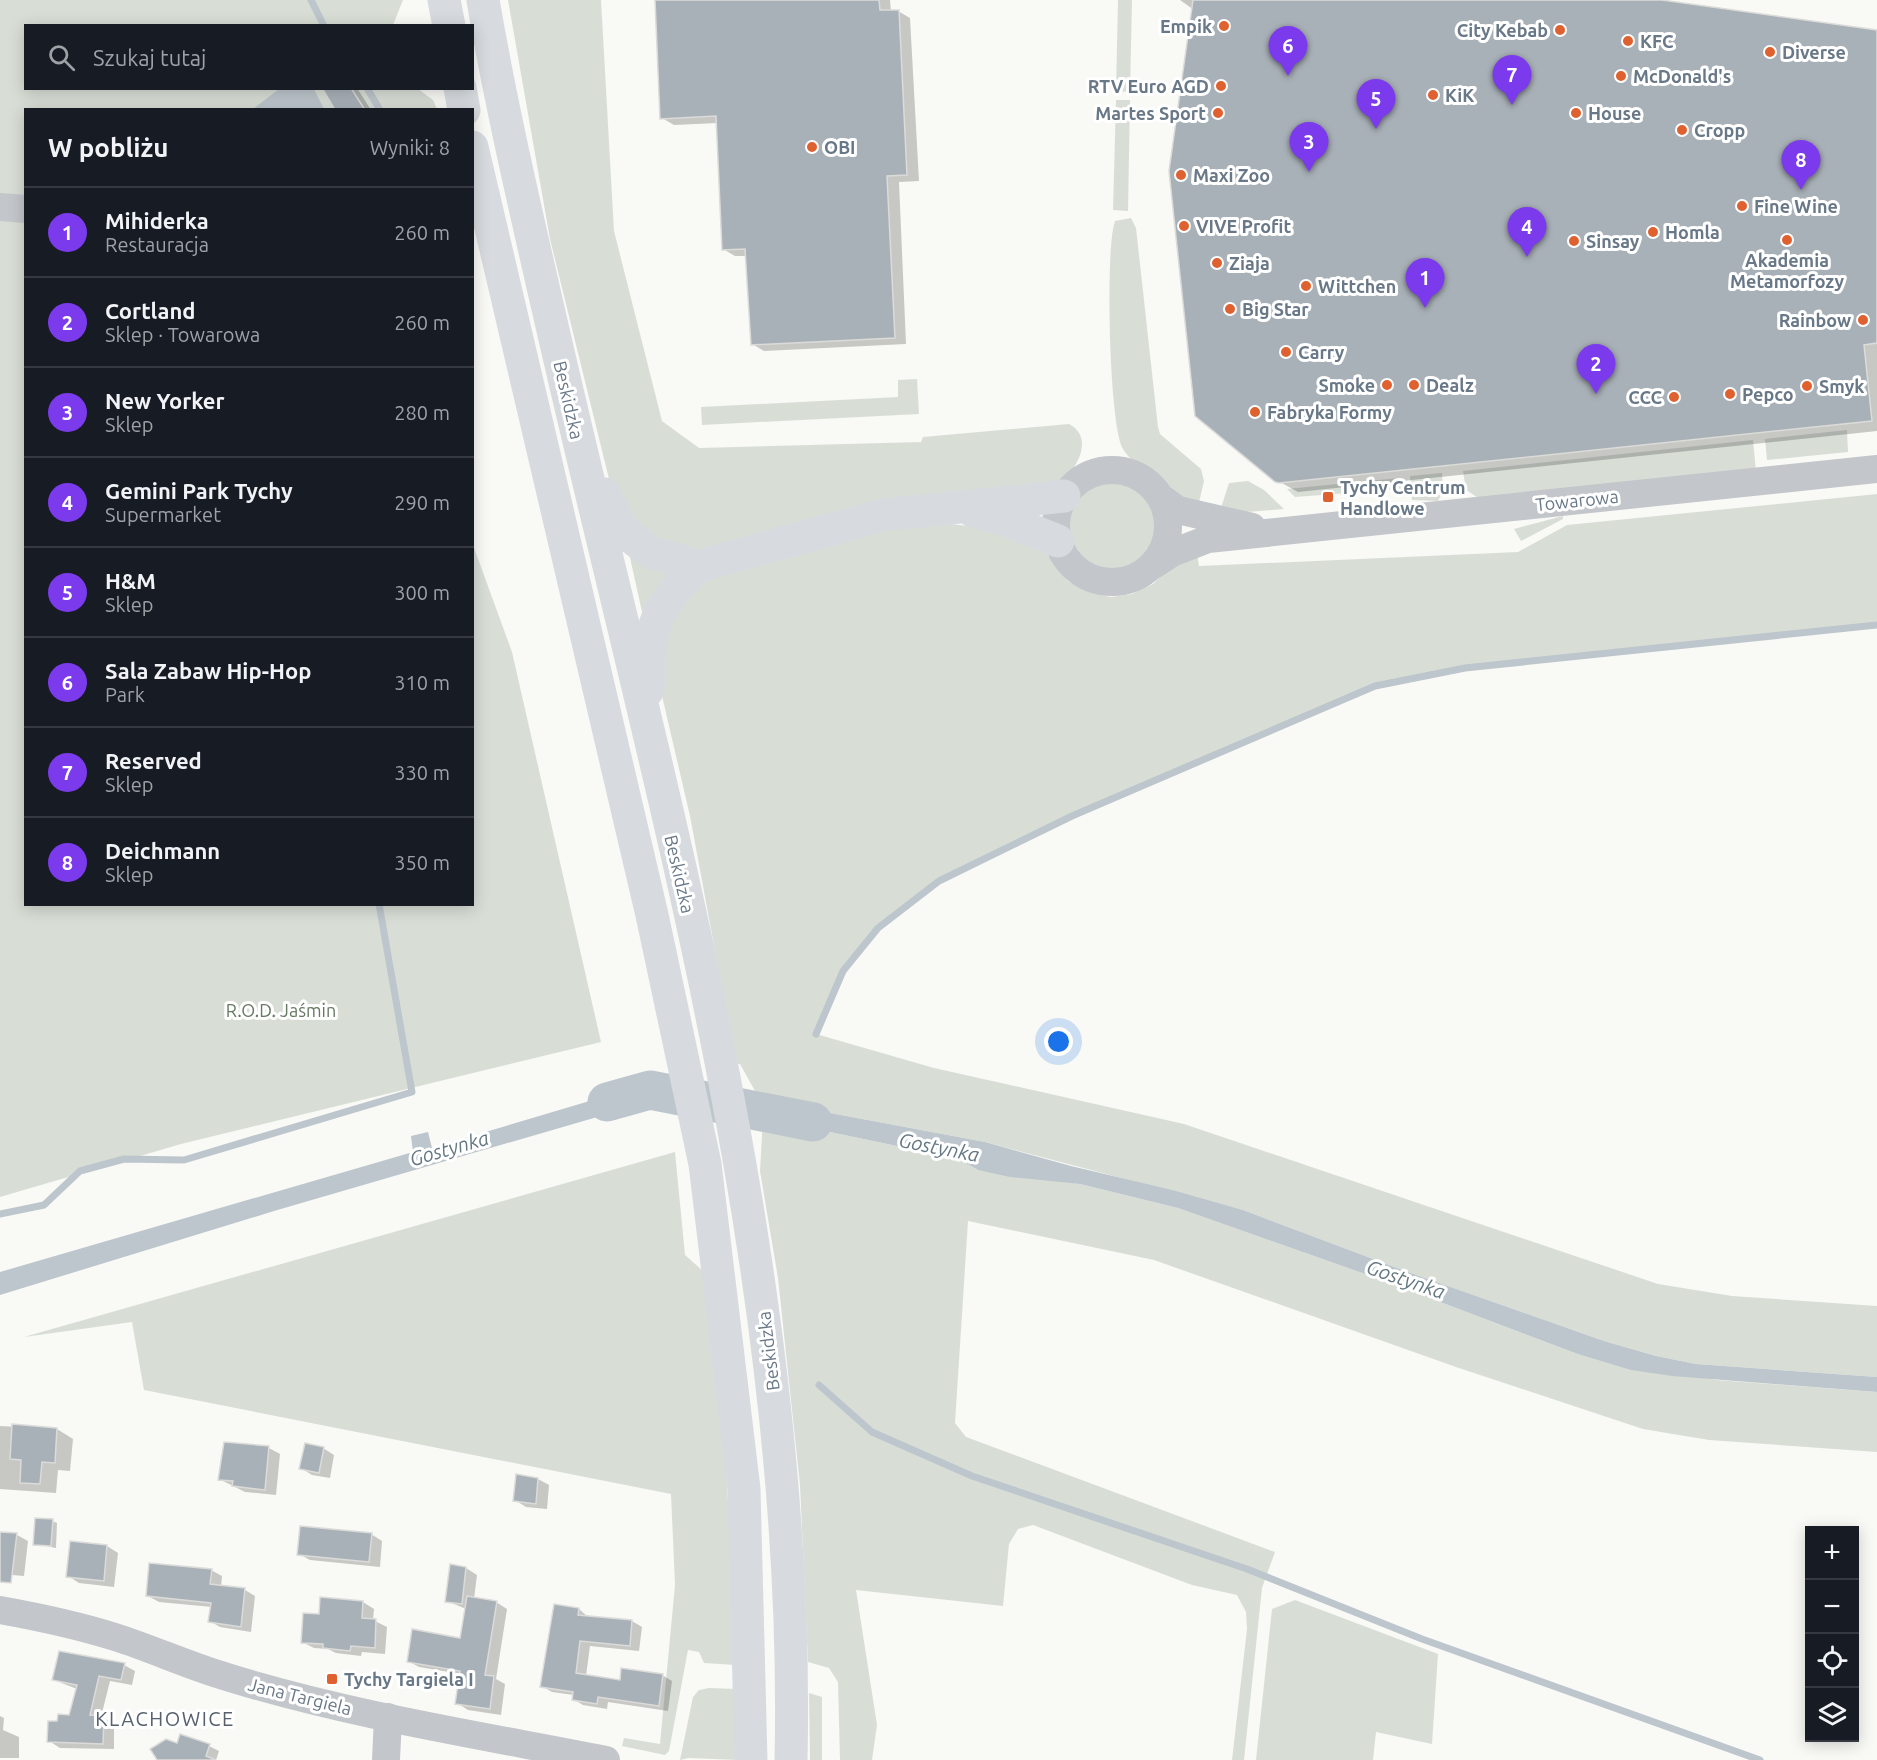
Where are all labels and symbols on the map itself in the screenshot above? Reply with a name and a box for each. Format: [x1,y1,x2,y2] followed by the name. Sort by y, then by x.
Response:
[1160,16,1212,36] place label: Empik
[1217,19,1231,33] marker: Empik
[1457,20,1548,40] place label: City Kebab
[1553,23,1567,37] marker: City Kebab
[1268,26,1308,76] pin: 6
[1640,31,1674,51] place label: KFC
[1621,34,1635,48] marker: KFC
[1782,42,1846,62] place label: Diverse
[1763,45,1777,59] marker: Diverse
[1492,56,1532,105] pin: 7
[1633,66,1731,86] place label: McDonald's
[1614,69,1628,83] marker: McDonald's
[1088,76,1209,96] place label: RTV Euro AGD
[1214,79,1228,93] marker: RTV Euro AGD
[1356,80,1396,129] pin: 5
[1445,85,1474,105] place label: KiK
[1426,88,1440,102] marker: KiK
[1095,103,1206,123] place label: Martes Sport
[1588,103,1641,123] place label: House
[1211,106,1225,120] marker: Martes Sport
[1569,106,1583,120] marker: House
[1694,120,1745,140] place label: Cropp
[1290,122,1328,172] pin: 3
[1675,123,1689,137] marker: Cropp
[824,137,856,157] place label: OBI
[805,140,819,154] marker: OBI
[1782,140,1820,190] pin: 8
[1193,165,1270,185] place label: Maxi Zoo
[1174,168,1188,182] marker: Maxi Zoo
[1754,196,1838,216] place label: Fine Wine
[1735,199,1749,213] marker: Fine Wine
[1508,208,1546,257] pin: 4
[1196,216,1291,236] place label: VIVE Profit
[1177,219,1191,233] marker: VIVE Profit
[1665,222,1720,242] place label: Homla
[1646,225,1660,239] marker: Homla
[1586,231,1640,251] place label: Sinsay
[1780,233,1794,247] marker: Akademia Metamorfozy
[1567,234,1581,248] marker: Sinsay
[1730,250,1844,291] place label: Akademia Metamorfozy
[1229,253,1270,273] place label: Ziaja
[1210,256,1224,270] marker: Ziaja
[1406,258,1444,308] pin: 1
[1318,276,1396,296] place label: Wittchen
[1299,279,1313,293] marker: Wittchen
[1242,299,1309,319] place label: Big Star
[1223,302,1237,316] marker: Big Star
[1779,310,1851,330] place label: Rainbow
[1856,313,1870,327] marker: Rainbow
[1298,342,1345,362] place label: Carry
[1576,344,1616,394] pin: 2
[1279,345,1293,359] marker: Carry
[550,359,588,441] street label: Beskidzka
[1319,375,1375,395] place label: Smoke
[1426,375,1474,395] place label: Dealz
[1819,376,1864,396] place label: Smyk
[1380,378,1394,392] marker: Smoke
[1407,378,1421,392] marker: Dealz
[1800,379,1814,393] marker: Smyk
[1742,384,1794,404] place label: Pepco
[1628,387,1662,407] place label: CCC
[1723,387,1737,401] marker: Pepco
[1667,390,1681,404] marker: CCC
[1267,402,1392,422] place label: Fabryka Formy
[1248,405,1262,419] marker: Fabryka Formy
[1340,477,1465,518] place label: Tychy Centrum Handlowe
[1534,486,1620,514] street label: Towarowa
[1321,490,1335,504] marker: Tychy Centrum Handlowe
[661,833,699,915] street label: Beskidzka
[226,1000,336,1020] park label: R.O.D. Jaśmin
[1044,1027,1073,1056] your location
[407,1126,491,1170] water label: Gostynka
[897,1128,981,1166] water label: Gostynka
[1364,1255,1448,1303] water label: Gostynka
[753,1310,783,1392] street label: Beskidzka
[344,1669,474,1689] place label: Tychy Targiela I
[325,1672,339,1686] marker: Tychy Targiela I
[246,1673,354,1719] street label: Jana Targiela
[95,1707,235,1730] district label: KLACHOWICE

